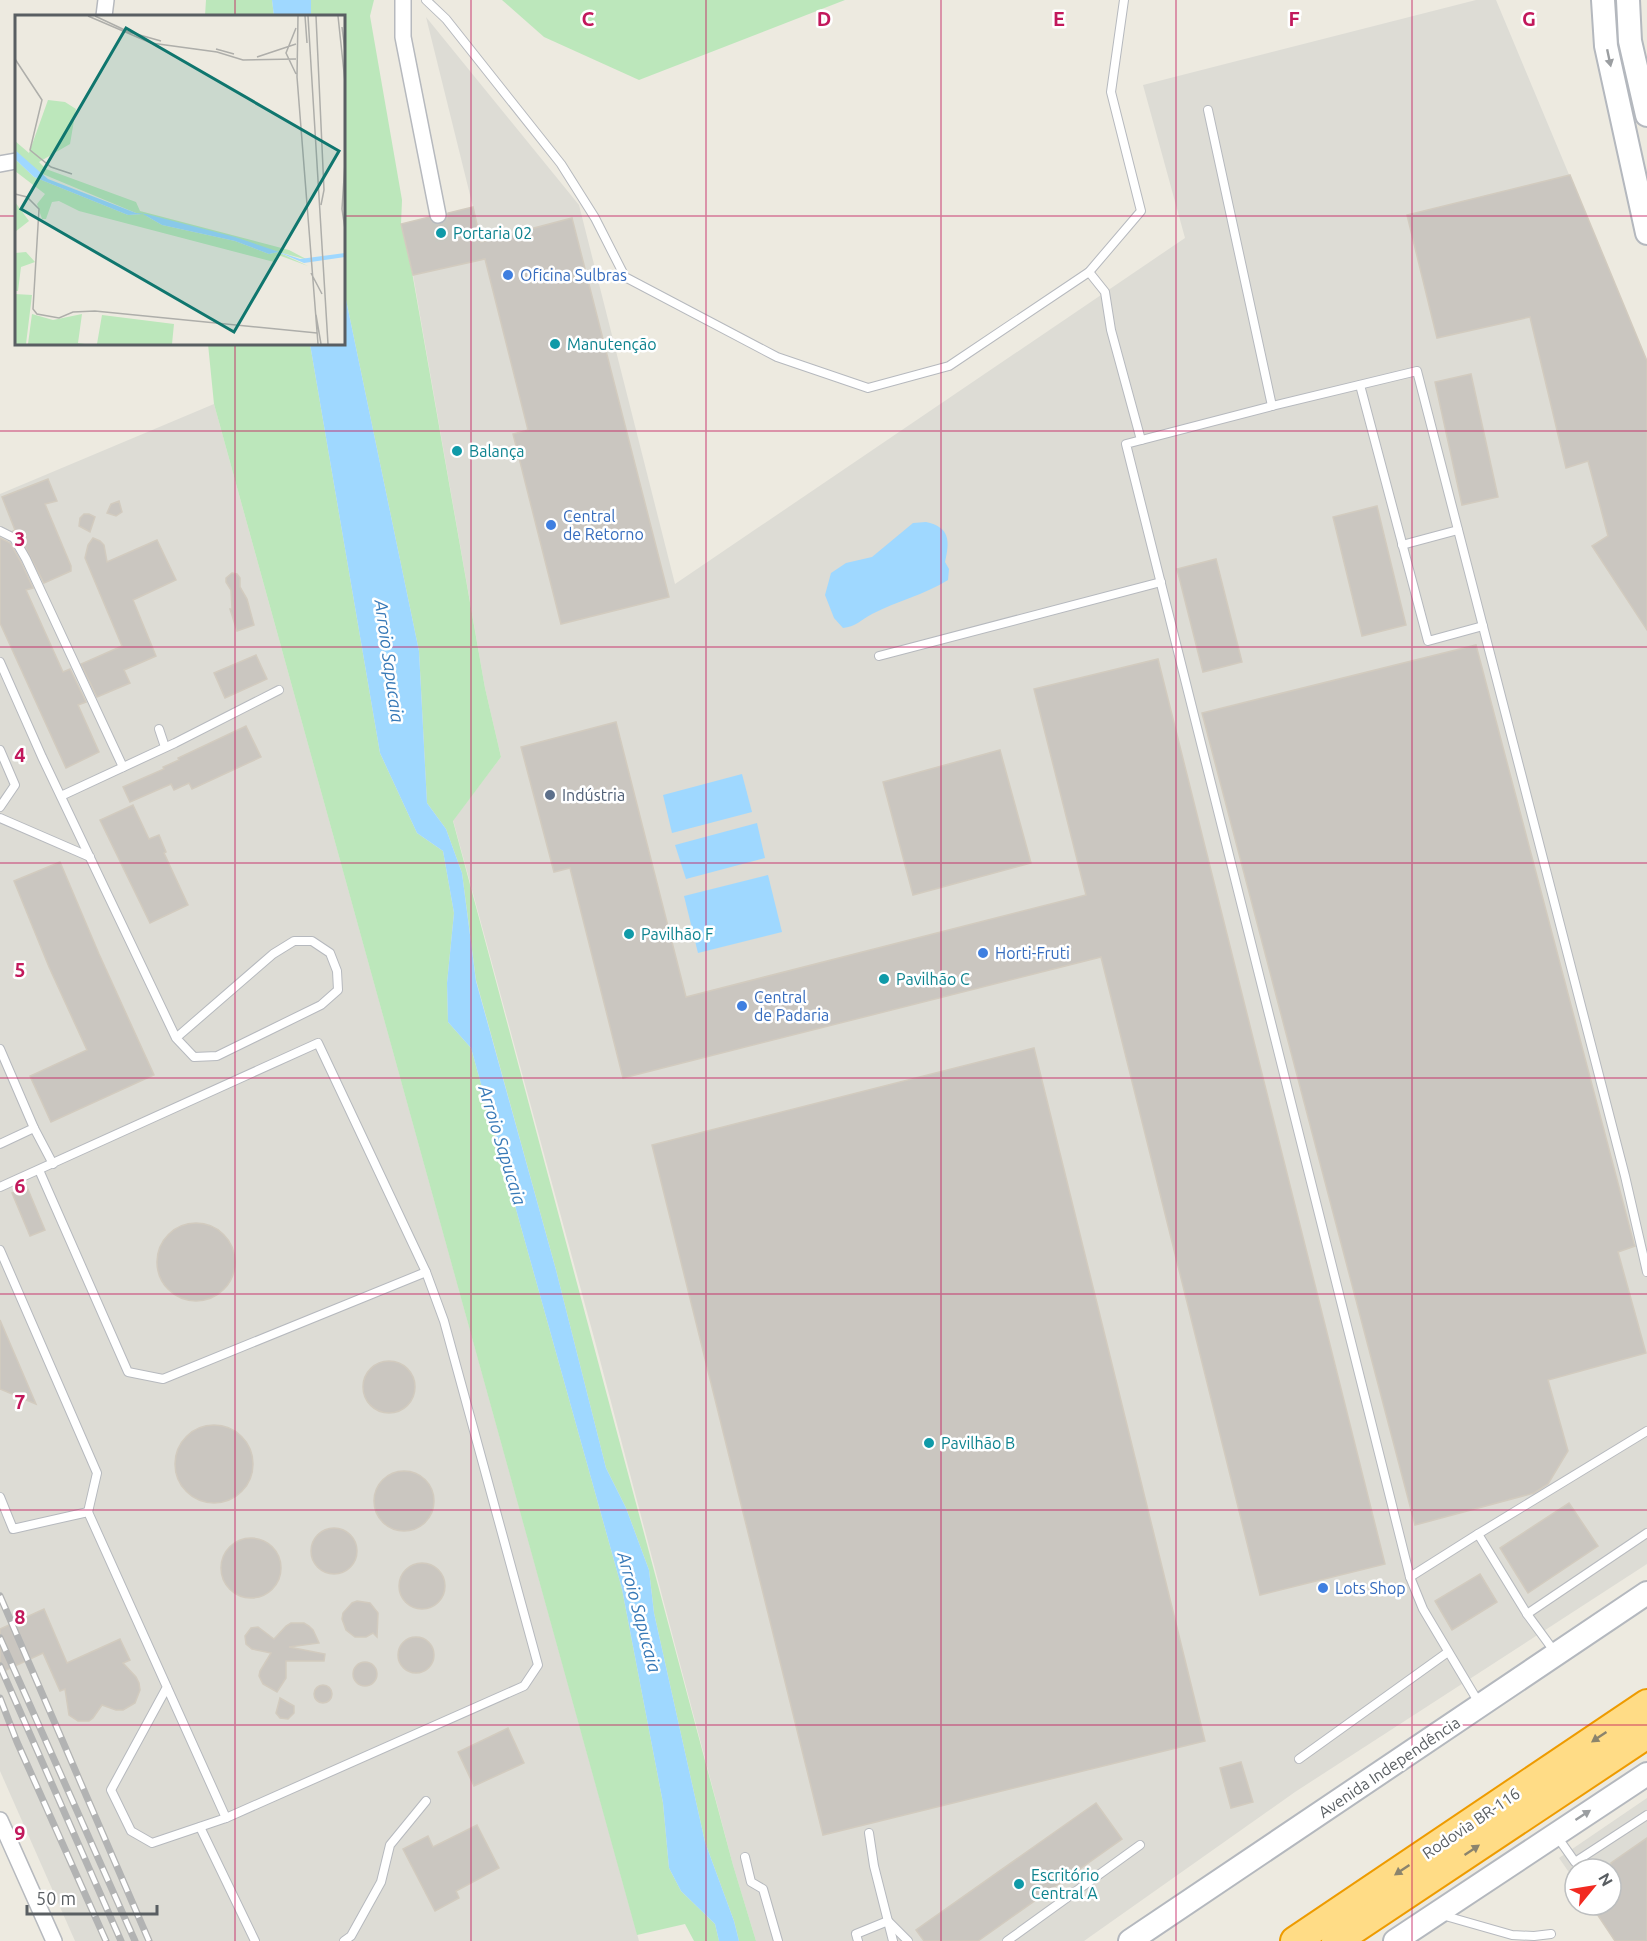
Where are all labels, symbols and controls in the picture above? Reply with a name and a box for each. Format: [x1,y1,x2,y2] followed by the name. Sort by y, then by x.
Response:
[582,7,595,30] text: C
[817,7,831,30] text: D
[1053,7,1065,30] text: E
[1288,7,1300,30] text: F
[1522,7,1536,30] text: G
[15,15,345,345] inset map
[1605,49,1614,68] one-way arrow
[453,224,532,242] place label: Portaria 02
[434,226,448,240] marker: Portaria 02
[520,266,627,284] place label: Oficina Sulbras
[501,268,515,282] marker: Oficina Sulbras
[567,335,657,353] place label: Manutenção
[548,337,562,351] marker: Manutenção
[469,442,525,460] place label: Balança
[450,444,464,458] marker: Balança
[563,507,644,543] place label: Central de Retorno
[544,518,558,532] marker: Central de Retorno
[14,527,26,550] text: 3
[371,597,409,724] water label: Arroio Sapucaia
[14,743,26,766] text: 4
[562,786,625,804] place label: Indústria
[543,788,557,802] marker: Indústria
[641,925,713,943] place label: Pavilhão F
[622,927,636,941] marker: Pavilhão F
[995,944,1070,962] place label: Horti-Fruti
[976,946,990,960] marker: Horti-Fruti
[14,958,26,981] text: 5
[896,970,970,988] place label: Pavilhão C
[877,972,891,986] marker: Pavilhão C
[754,988,829,1024] place label: Central de Padaria
[735,999,749,1013] marker: Central de Padaria
[475,1082,531,1207] water label: Arroio Sapucaia
[14,1174,26,1197] text: 6
[14,1390,26,1413] text: 7
[941,1434,1015,1452] place label: Pavilhão B
[922,1436,936,1450] marker: Pavilhão B
[614,1549,666,1675] water label: Arroio Sapucaia
[1335,1579,1406,1597] place label: Lots Shop
[1316,1581,1330,1595] marker: Lots Shop
[14,1605,26,1628] text: 8
[1315,1713,1463,1821] street label: Avenida Independência
[1591,1731,1607,1743] one-way arrow
[1419,1784,1523,1862] street label: Rodovia BR-116
[1575,1810,1592,1821] one-way arrow
[14,1821,26,1844] text: 9
[1464,1845,1480,1856] one-way arrow
[1563,1857,1623,1917] north arrow
[1395,1864,1411,1876] one-way arrow
[1031,1866,1099,1902] place label: Escritório Central A
[1595,1870,1617,1889] text: N
[1012,1877,1026,1891] marker: Escritório Central A
[27,1878,158,1916] scale bar
[36,1888,76,1908] text: 50 m

